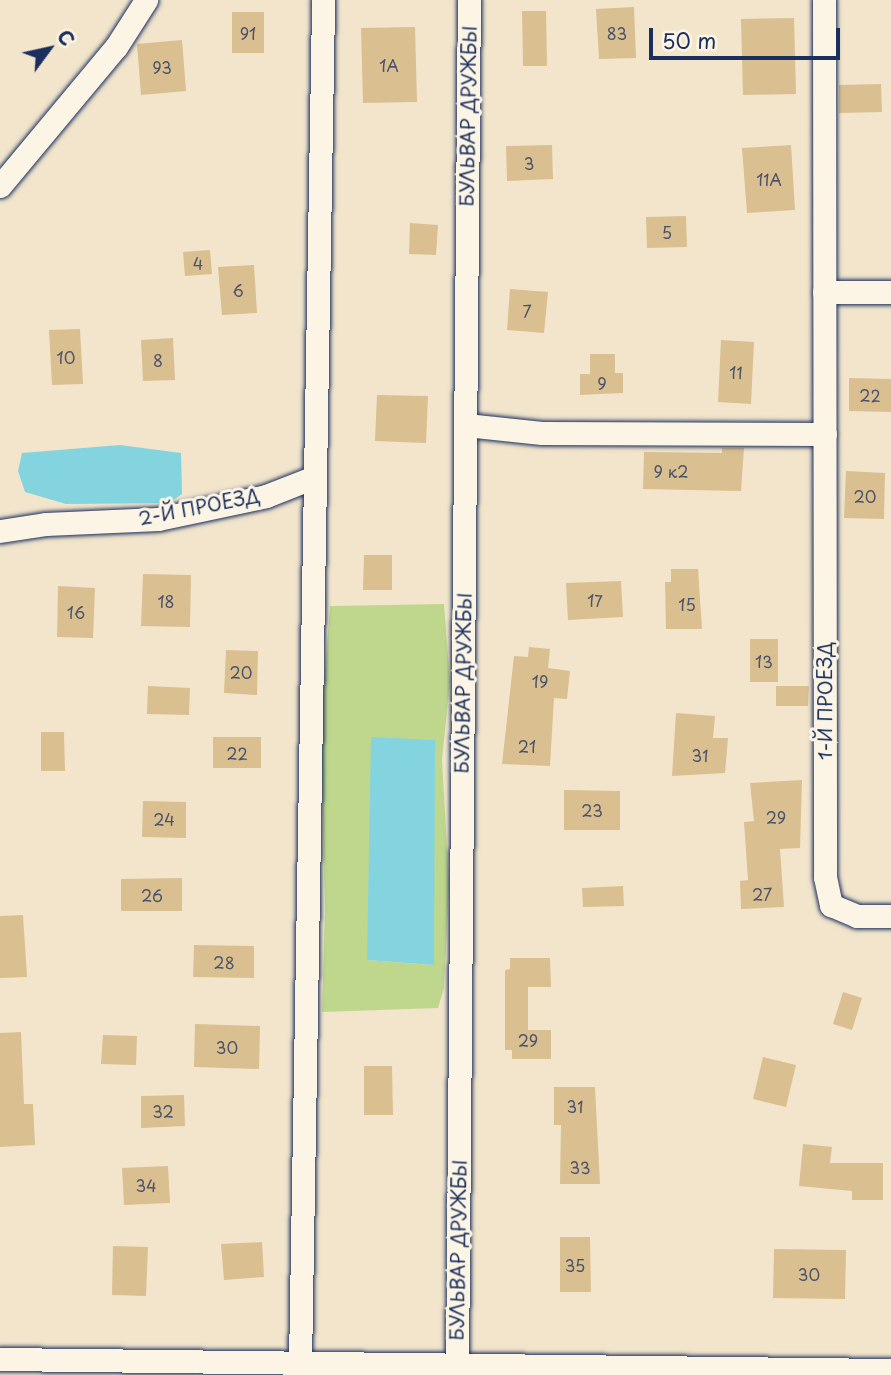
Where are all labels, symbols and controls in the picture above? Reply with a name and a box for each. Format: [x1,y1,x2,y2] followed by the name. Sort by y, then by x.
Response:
[14,14,84,84] north arrow
[653,14,844,58] scale bar
[240,23,256,43] house number: 91
[607,23,627,43] house number: 83
[51,24,82,51] text: С
[662,24,716,56] text: 50 m
[455,25,481,207] street label: БУЛЬВАР ДРУЖБЫ
[379,55,399,75] house number: 1А
[152,57,172,77] house number: 93
[524,153,534,173] house number: 3
[756,169,782,189] house number: 11А
[662,222,672,242] house number: 5
[193,253,203,273] house number: 4
[232,280,244,300] house number: 6
[522,301,532,321] house number: 7
[57,347,75,367] house number: 10
[153,350,163,370] house number: 8
[729,362,743,382] house number: 11
[597,373,607,393] house number: 9
[859,385,881,405] house number: 22
[653,461,689,481] house number: 9 к2
[136,484,262,530] street label: 2-Й ПРОЕЗД
[854,486,876,506] house number: 20
[587,590,603,610] house number: 17
[157,591,175,611] house number: 18
[450,592,476,774] street label: БУЛЬВАР ДРУЖБЫ
[678,594,696,614] house number: 15
[67,602,85,622] house number: 16
[814,642,836,760] street label: 1-Й ПРОЕЗД
[755,651,773,671] house number: 13
[230,662,252,682] house number: 20
[532,671,548,691] house number: 19
[518,736,536,756] house number: 21
[226,743,248,763] house number: 22
[692,745,708,765] house number: 31
[581,800,603,820] house number: 23
[766,807,786,827] house number: 29
[153,809,175,829] house number: 24
[752,884,772,904] house number: 27
[141,885,163,905] house number: 26
[213,952,235,972] house number: 28
[518,1030,538,1050] house number: 29
[216,1037,238,1057] house number: 30
[567,1096,583,1116] house number: 31
[152,1101,174,1121] house number: 32
[569,1157,591,1177] house number: 33
[445,1159,471,1341] street label: БУЛЬВАР ДРУЖБЫ
[135,1175,157,1195] house number: 34
[565,1255,585,1275] house number: 35
[798,1264,820,1284] house number: 30

